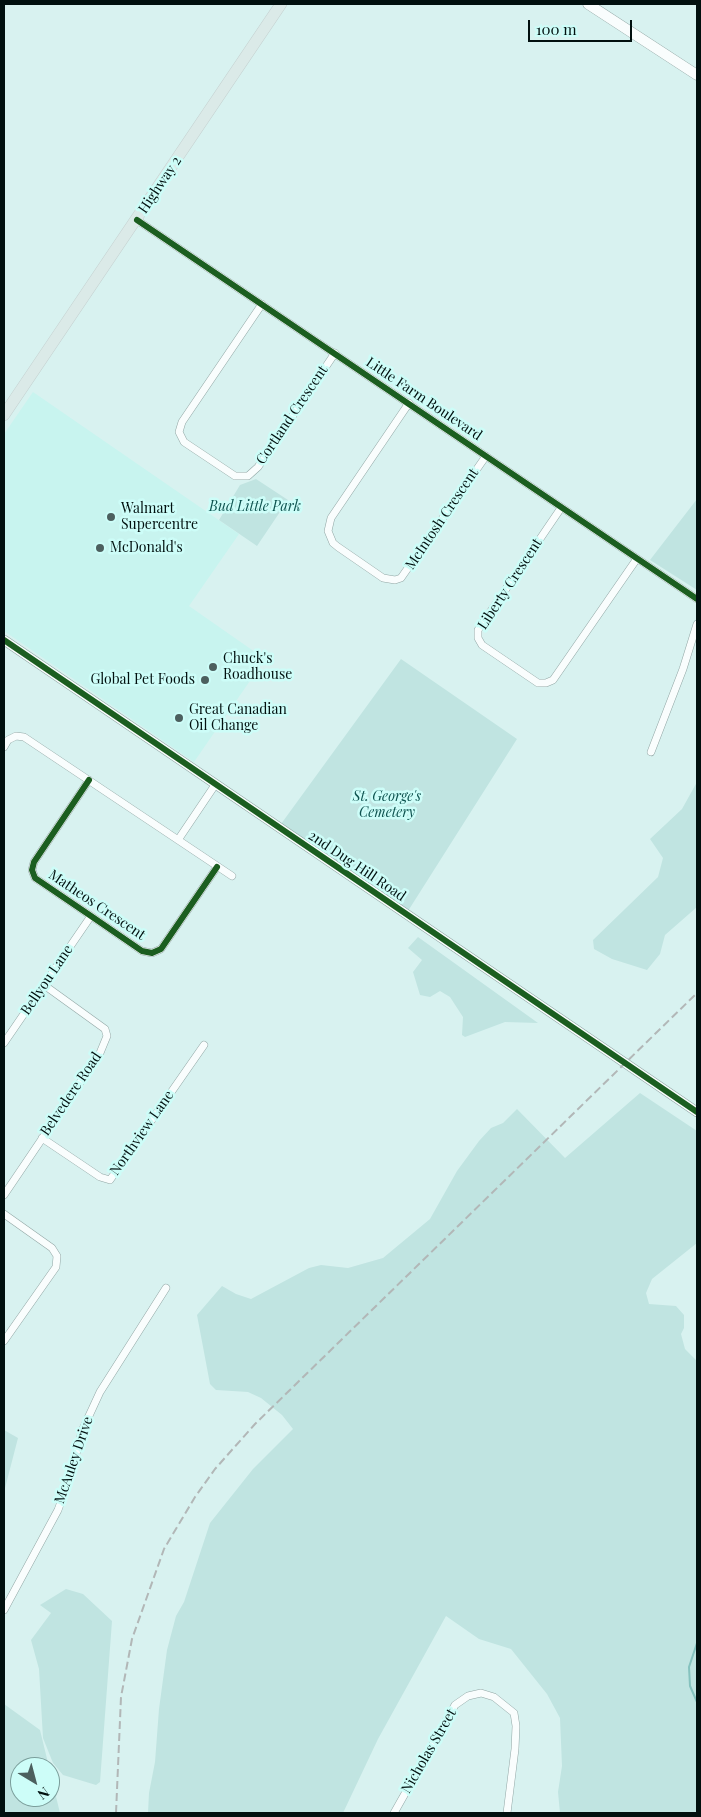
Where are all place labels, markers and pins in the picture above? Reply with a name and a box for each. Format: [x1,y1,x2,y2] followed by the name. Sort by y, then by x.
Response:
[121,501,198,534] place label: Walmart Supercentre
[105,511,117,523] marker: Walmart Supercentre
[110,540,183,556] place label: McDonald's
[94,542,106,554] marker: McDonald's
[223,651,292,684] place label: Chuck's Roadhouse
[207,661,219,673] marker: Chuck's Roadhouse
[90,672,195,688] place label: Global Pet Foods
[199,674,211,686] marker: Global Pet Foods
[189,702,287,734] place label: Great Canadian Oil Change
[173,712,185,724] marker: Great Canadian Oil Change

